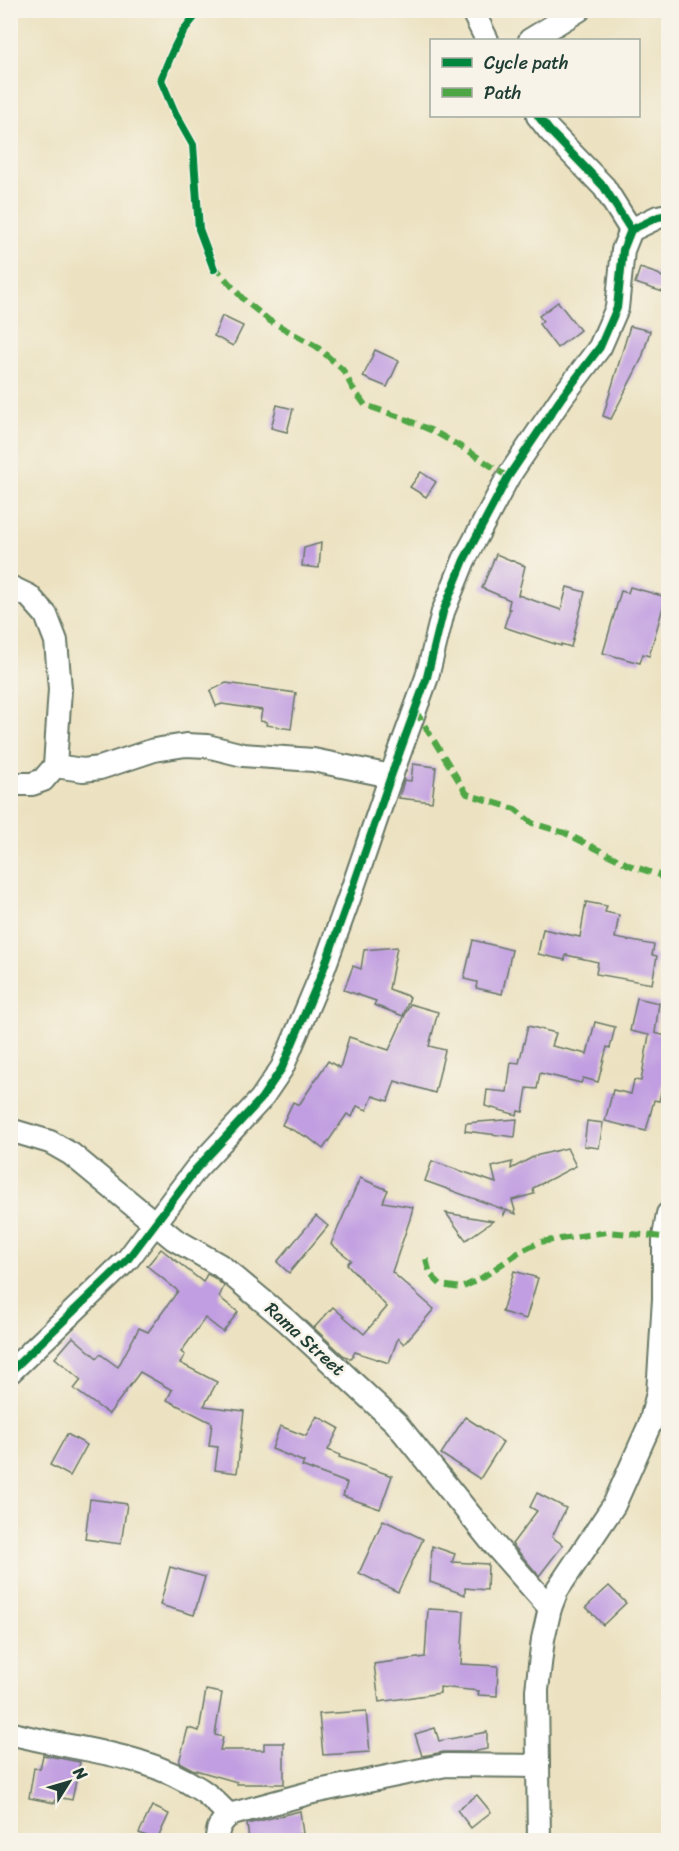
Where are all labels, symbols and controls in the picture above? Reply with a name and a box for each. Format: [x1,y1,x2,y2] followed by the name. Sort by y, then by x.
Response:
[430,39,640,117] legend
[484,47,568,79] text: Cycle path
[484,77,521,109] text: Path
[257,1294,353,1384] street label: Rama Street
[39,1752,99,1812] north arrow
[65,1759,96,1787] text: N

